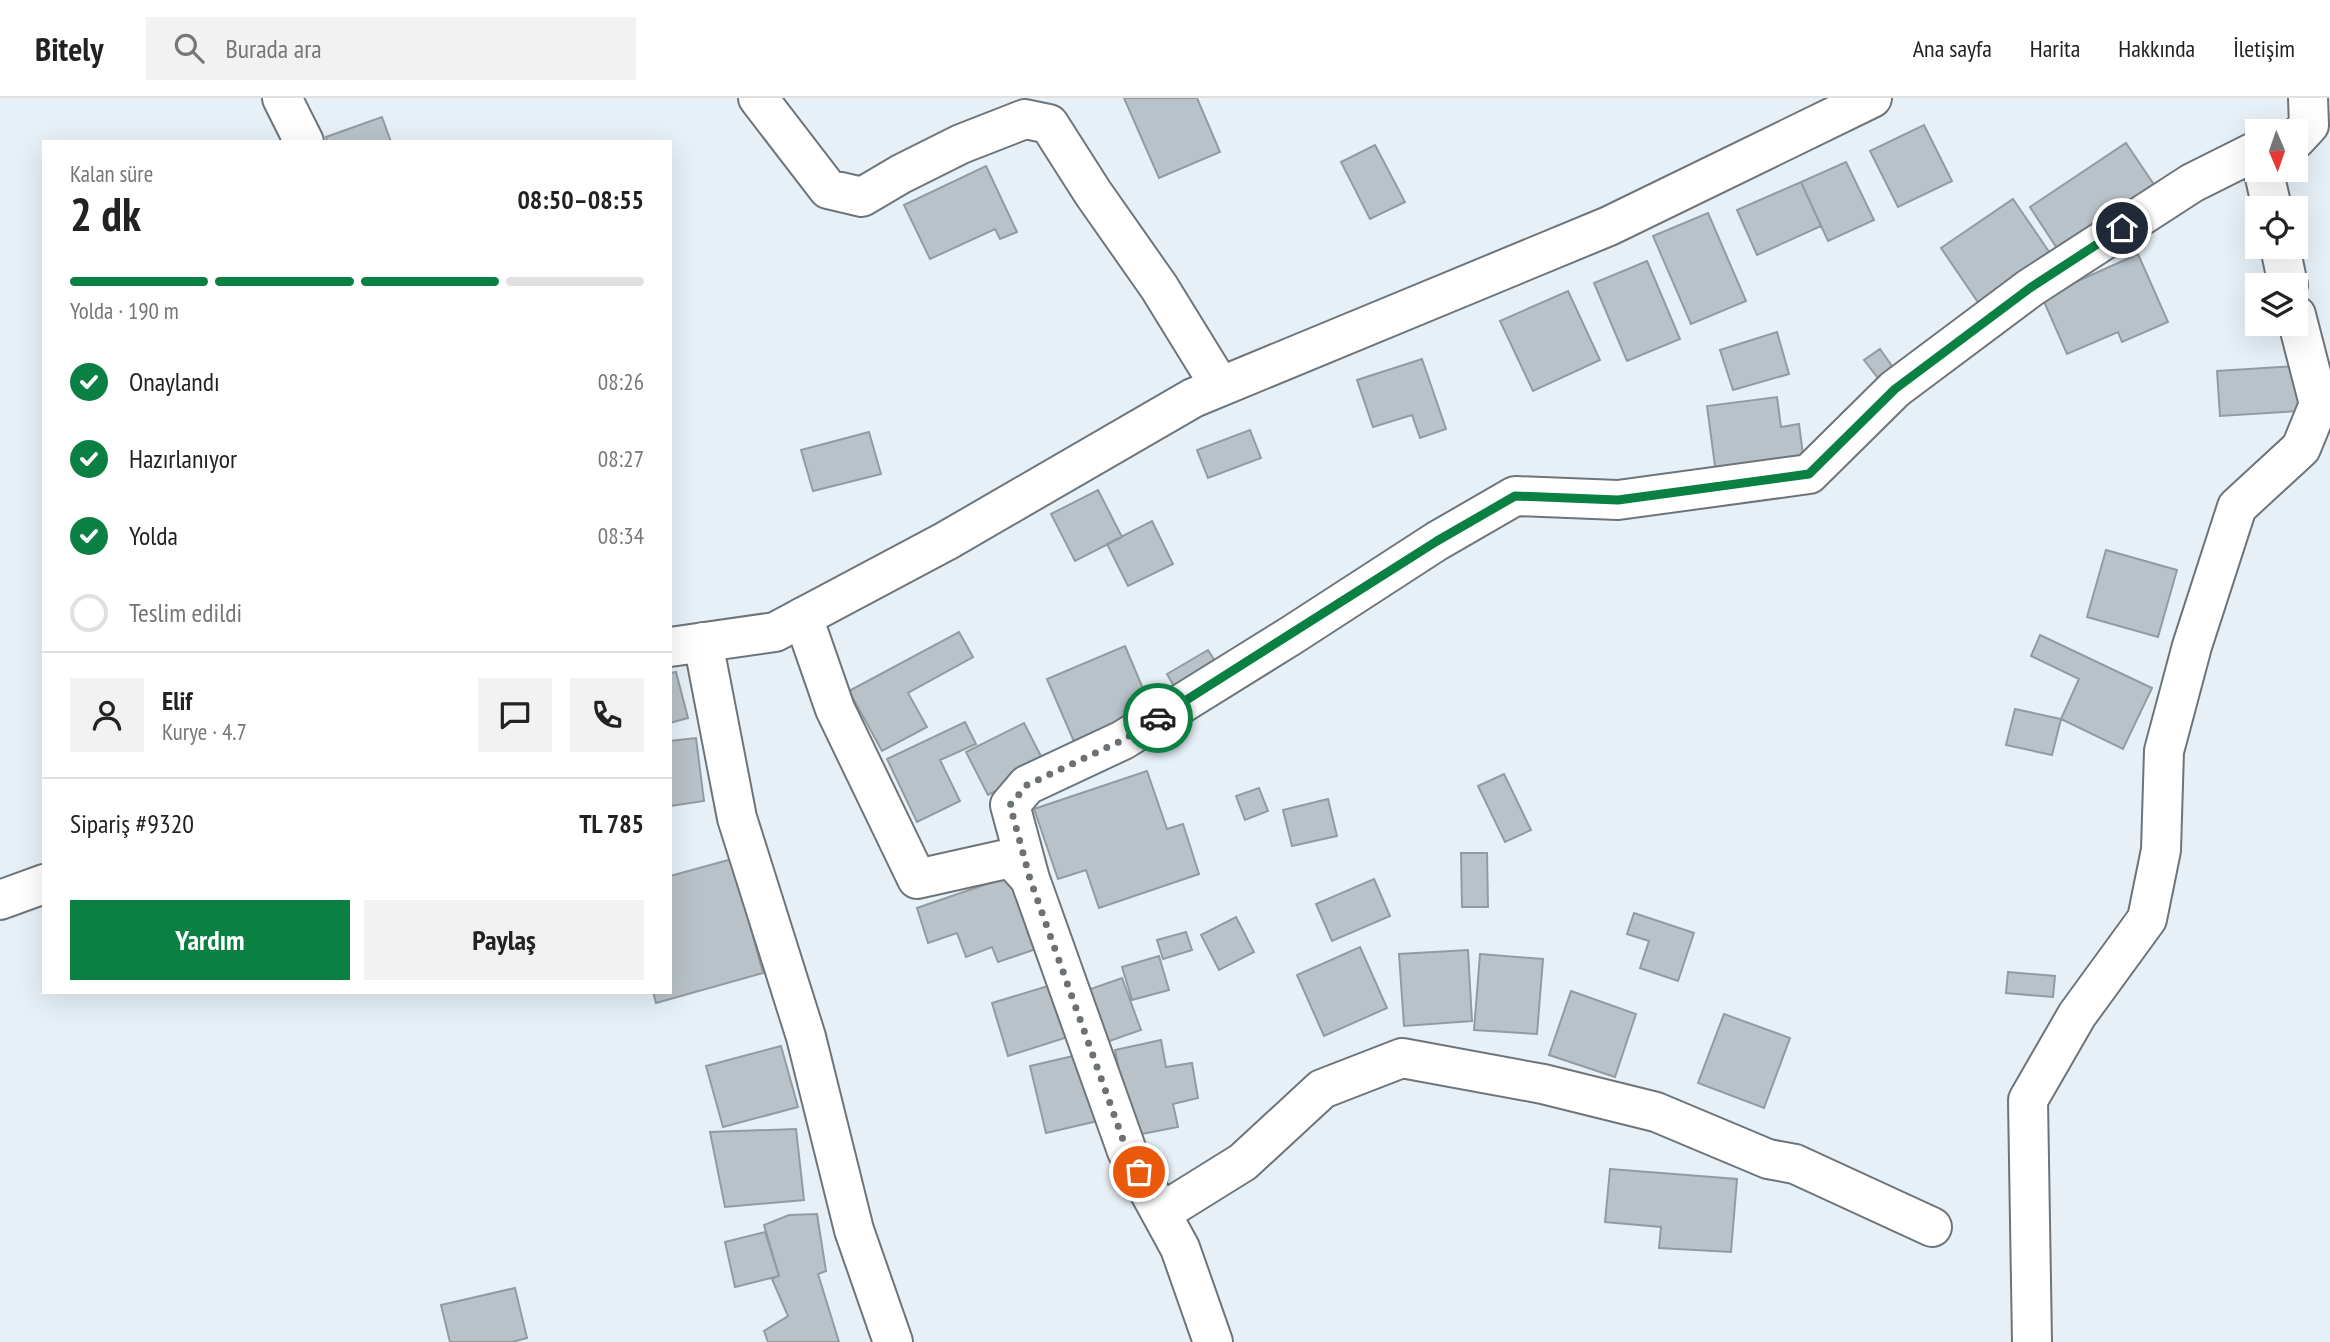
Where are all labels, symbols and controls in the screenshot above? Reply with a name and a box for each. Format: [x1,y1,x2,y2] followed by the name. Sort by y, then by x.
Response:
[146,17,636,80] search box
[35,27,104,70] text: Bitely
[170,29,208,67] icon: search
[226,32,322,65] text: Burada ara
[1913,33,1992,64] text: Ana sayfa
[2030,33,2080,64] text: Harita
[2118,33,2195,64] text: Hakkında
[2233,33,2295,64] text: İletişim
[2245,119,2308,182] north arrow
[2245,119,2308,336] map controls
[70,159,153,188] text: Kalan süre
[517,183,644,216] text: 08:50–08:55
[70,184,141,244] text: 2 dk
[2245,196,2308,259] button: locate
[2092,198,2152,258] pin
[2103,209,2141,247] icon: home
[2245,273,2308,336] button: layers
[70,296,179,325] text: Yolda · 190 m
[70,363,108,401] icon: check
[129,365,220,398] text: Onaylandı
[598,367,644,396] text: 08:26
[70,440,108,478] icon: check
[129,442,237,475] text: Hazırlanıyor
[598,444,644,473] text: 08:27
[70,517,108,555] icon: check
[129,519,178,552] text: Yolda
[598,521,644,550] text: 08:34
[129,596,242,629] text: Teslim edildi
[70,678,144,752] button: person
[478,678,552,752] button: chat
[570,678,644,752] button: phone
[1123,683,1193,753] courier
[162,684,192,717] text: Elif
[1139,699,1177,737] icon: car
[162,717,247,746] text: Kurye · 4.7
[70,807,194,840] text: Sipariş #9320
[579,807,644,840] text: TL 785
[70,900,350,980] button: Yardım
[364,900,644,980] button: Paylaş
[1109,1142,1169,1202] pin
[1120,1153,1158,1191] icon: bag

